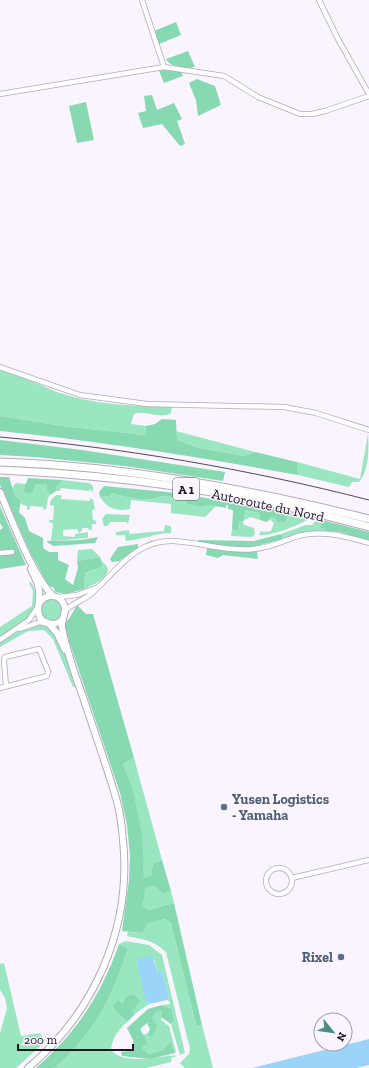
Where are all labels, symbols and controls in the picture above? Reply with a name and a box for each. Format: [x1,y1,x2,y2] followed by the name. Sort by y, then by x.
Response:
[173,478,199,500] road number: A 1
[210,485,326,526] street label: Autoroute du Nord
[232,791,330,824] place label: Yusen Logistics - Yamaha
[219,802,229,812] marker: Yusen Logistics - Yamaha
[302,949,333,966] place label: Rixel
[336,952,346,962] marker: Rixel
[313,1012,353,1052] north arrow
[18,1026,133,1052] scale bar
[333,1030,349,1044] text: N
[24,1033,58,1047] text: 200 m

